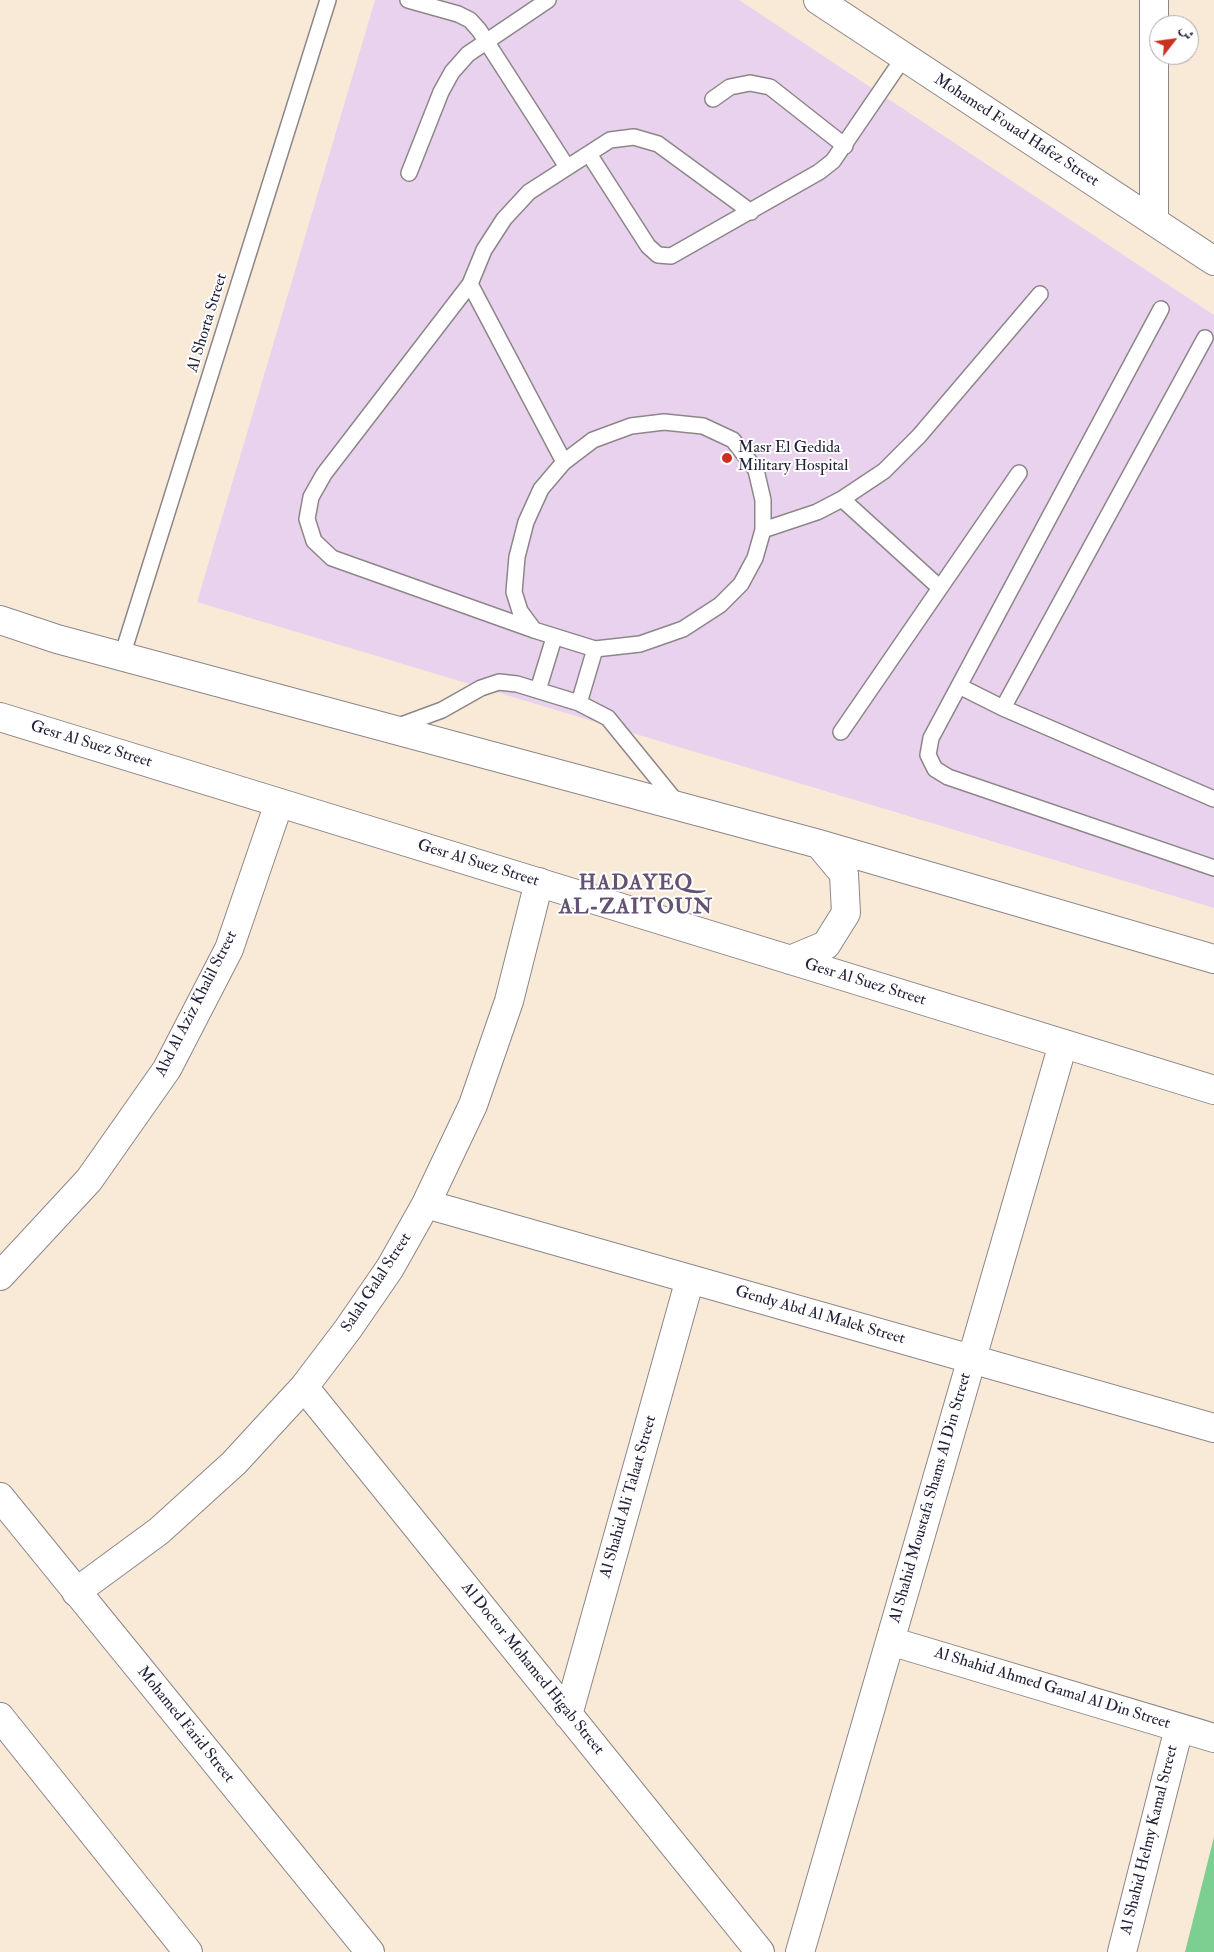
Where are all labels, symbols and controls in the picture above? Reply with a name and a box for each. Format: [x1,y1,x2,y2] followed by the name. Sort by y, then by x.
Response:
[1149,15,1199,65] north arrow
[1176,22,1197,43] text: ش
[930,70,1102,192] street label: Mohamed Fouad Hafez Street
[184,271,232,375] street label: Al Shorta Street
[738,439,848,477] place label: Masr El Gedida Military Hospital
[720,451,734,465] marker: Masr El Gedida Military Hospital
[28,717,154,773] street label: Gesr Al Suez Street
[415,836,541,892] street label: Gesr Al Suez Street
[558,871,714,921] district label: HADAYEQ AL-ZAITOUN
[152,928,242,1080] street label: Abd Al Aziz Khalil Street
[802,955,928,1011] street label: Gesr Al Suez Street
[338,1230,416,1336] street label: Salah Galal Street
[733,1283,907,1349] street label: Gendy Abd Al Malek Street
[886,1371,976,1625] street label: Al Shahid Moustafa Shams Al Din Street
[597,1413,661,1581] street label: Al Shahid Ali Talaat Street
[456,1579,608,1759] street label: Al Doctor Mohamed Higab Street
[932,1644,1172,1734] street label: Al Shahid Ahmed Gamal Al Din Street
[132,1663,238,1787] street label: Mohamed Farid Street
[1117,1743,1183,1937] street label: Al Shahid Helmy Kamal Street

